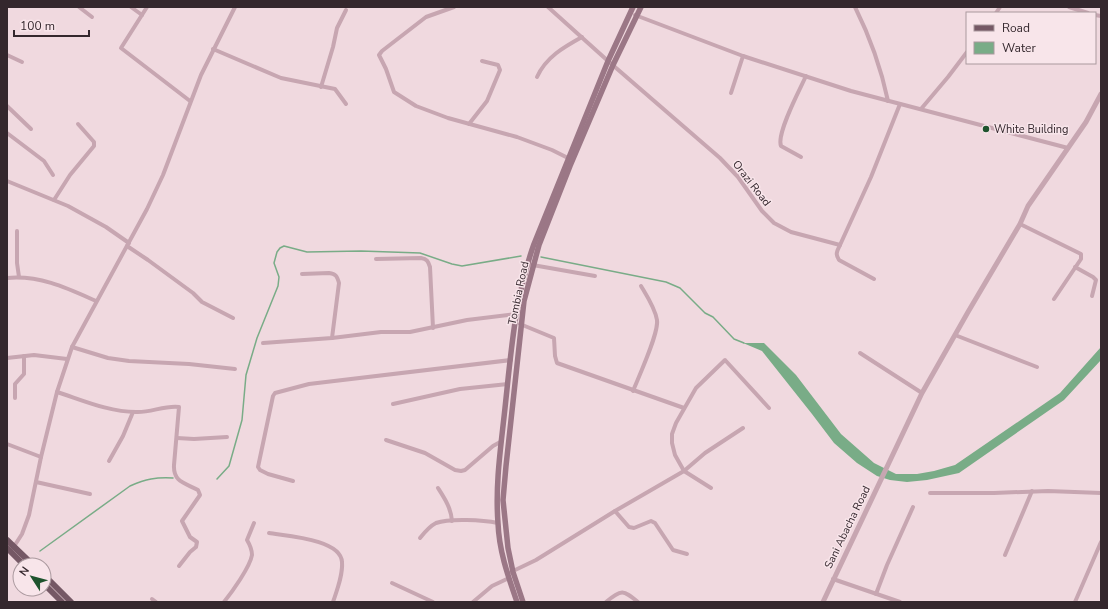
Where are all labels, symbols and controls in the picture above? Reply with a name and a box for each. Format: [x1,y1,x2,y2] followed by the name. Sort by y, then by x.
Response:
[14,12,89,38] scale bar
[966,12,1096,64] legend
[20,18,55,34] text: 100 m
[1002,20,1030,36] text: Road
[1002,40,1036,56] text: Water
[994,122,1068,137] place label: White Building
[981,124,991,134] marker: White Building
[729,157,774,209] street label: Orazi Road
[504,260,533,326] street label: Tombia Road
[821,483,874,571] street label: Sani Abacha Road
[12,557,52,597] north arrow
[16,564,33,579] text: N

